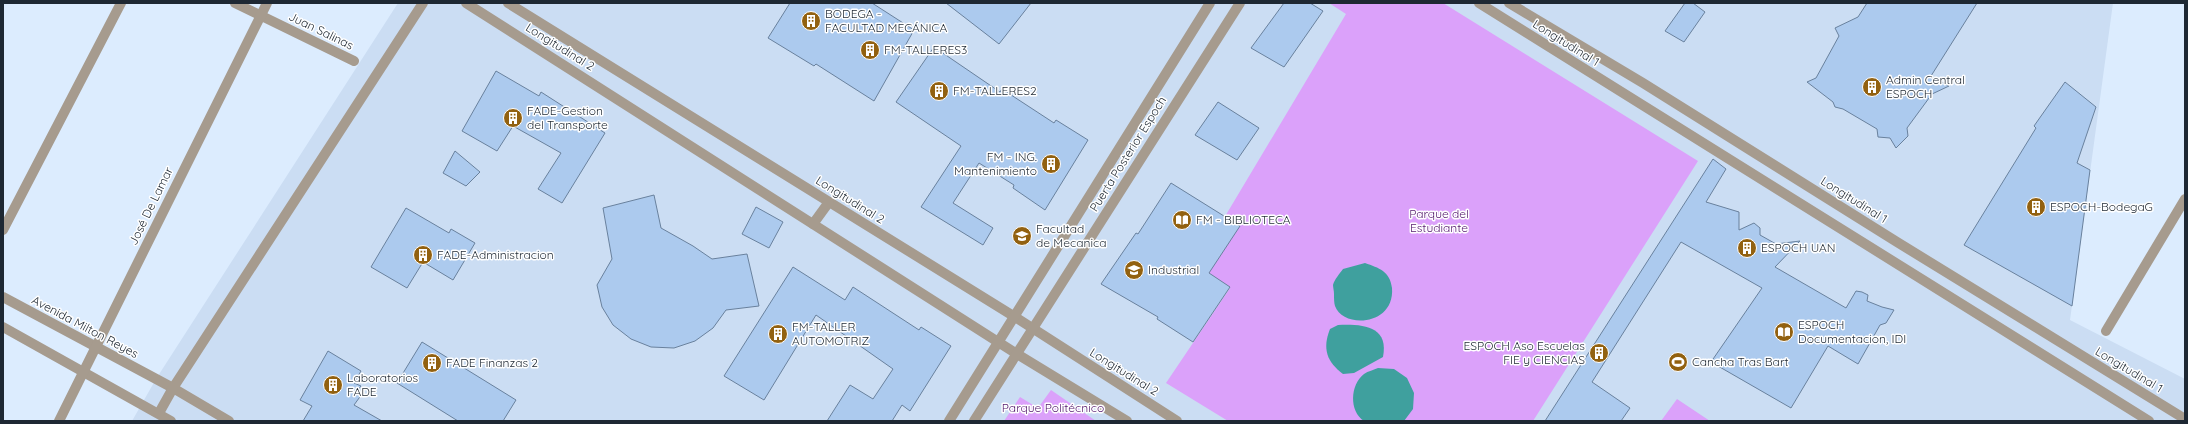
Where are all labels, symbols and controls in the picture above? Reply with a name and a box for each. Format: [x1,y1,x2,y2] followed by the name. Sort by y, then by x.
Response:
[825,6,947,35] place label: BODEGA - FACULTAD MECÁNICA
[286,8,356,53] street label: Juan Salinas
[800,10,822,32] building icon: BODEGA - FACULTAD MECÁNICA
[1530,16,1602,69] street label: Longitudinal 1
[523,19,598,74] street label: Longitudinal 2
[859,39,881,61] building icon: FM-TALLERES3
[884,42,967,57] place label: FM-TALLERES3
[1886,72,1965,101] place label: Admin Central ESPOCH
[1861,76,1883,98] building icon: Admin Central ESPOCH
[928,80,950,102] building icon: FM-TALLERES2
[953,83,1037,98] place label: FM-TALLERES2
[1086,93,1169,214] street label: Puerta Posterior Espoch
[527,103,608,132] place label: FADE-Gestion del Transporte
[502,107,524,129] building icon: FADE-Gestion del Transporte
[954,149,1037,178] place label: FM - ING. Mantenimiento
[1040,153,1062,175] building icon: FM - ING. Mantenimiento
[125,164,176,247] street label: José De Lamar
[813,172,888,227] street label: Longitudinal 2
[1818,173,1890,226] street label: Longitudinal 1
[2025,196,2047,218] building icon: ESPOCH-BodegaG
[2050,199,2153,214] place label: ESPOCH-BodegaG
[1409,206,1469,235] park label: Parque del Estudiante
[1171,209,1193,231] library icon: FM - BIBLIOTECA
[1196,212,1291,227] place label: FM - BIBLIOTECA
[1036,221,1107,250] place label: Facultad de Mecanica
[1011,225,1033,247] school or university icon: Facultad de Mecanica
[1736,237,1758,259] building icon: ESPOCH UAN
[1761,240,1836,255] place label: ESPOCH UAN
[412,244,434,266] building icon: FADE-Administracion
[437,247,554,262] place label: FADE-Administracion
[1123,259,1145,281] school or university icon: Industrial
[1148,262,1199,277] place label: Industrial
[29,292,141,361] street label: Avenida Milton Reyes
[1798,317,1906,346] place label: ESPOCH Documentacion, IDI
[792,319,870,348] place label: FM-TALLER AUTOMOTRIZ
[1773,321,1795,343] library icon: ESPOCH Documentacion, IDI
[767,323,789,345] building icon: FM-TALLER AUTOMOTRIZ
[1463,338,1585,367] place label: ESPOCH Aso Escuelas FIE y CIENCIAS
[1588,342,1610,364] building icon: ESPOCH Aso Escuelas FIE y CIENCIAS
[1087,344,1162,399] street label: Longitudinal 2
[2093,344,2166,396] street label: Longitudinal 1
[1667,351,1689,373] sports icon: Cancha Tras Bart
[421,352,443,374] building icon: FADE Finanzas 2
[1692,354,1789,369] place label: Cancha Tras Bart
[446,355,538,370] place label: FADE Finanzas 2
[347,370,419,399] place label: Laboratorios FADE
[322,374,344,396] building icon: Laboratorios FADE
[1002,400,1104,415] park label: Parque Politécnico

